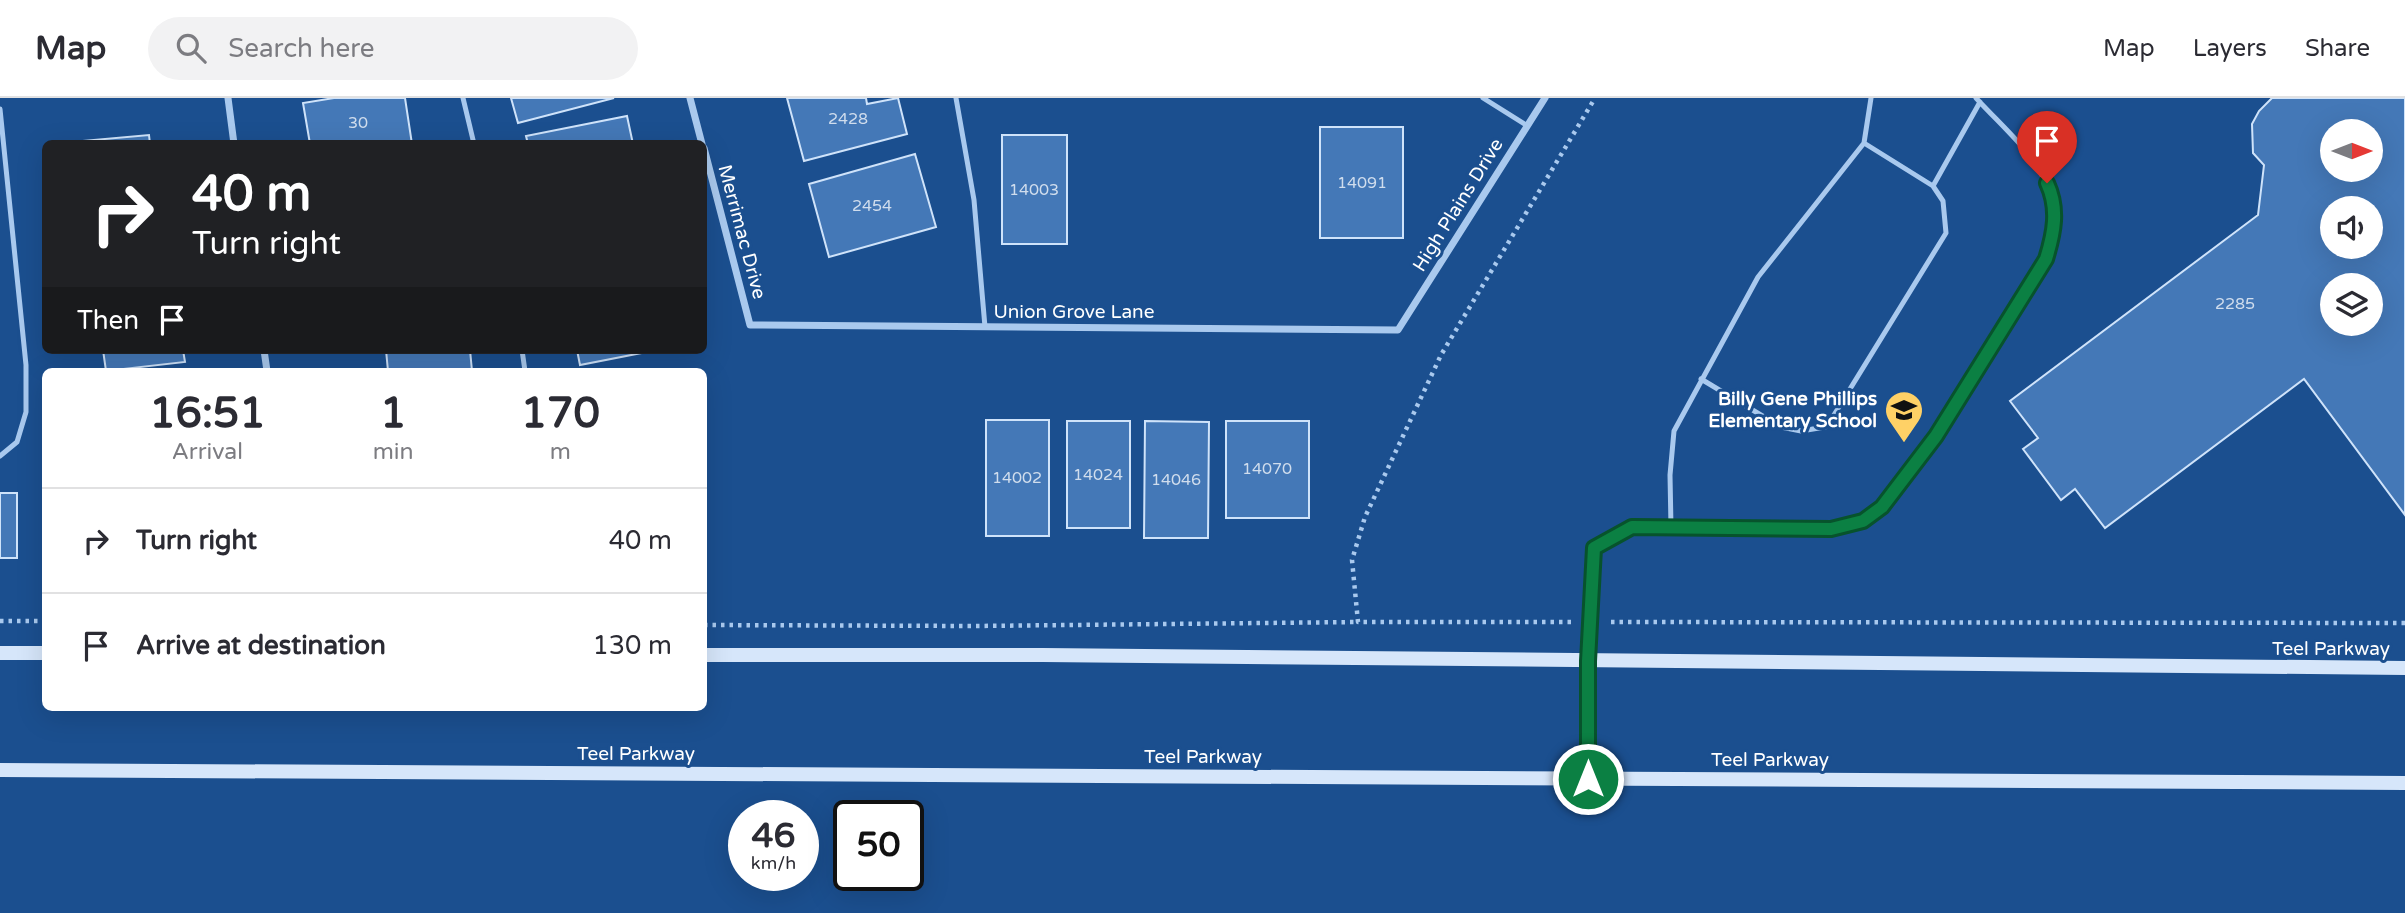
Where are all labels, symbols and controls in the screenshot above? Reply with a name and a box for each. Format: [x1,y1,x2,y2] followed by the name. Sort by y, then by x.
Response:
[148,17,638,80] search box
[35,29,106,68] text: Map
[172,29,210,67] icon: search
[228,33,374,64] text: Search here
[2103,34,2155,63] text: Map
[2193,34,2267,63] text: Layers
[2305,34,2370,63] text: Share
[828,109,868,129] house number: 2428
[2017,111,2077,183] pin
[348,113,368,133] house number: 30
[2320,119,2384,182] north arrow
[2320,119,2383,336] map controls
[2028,122,2066,160] icon: arrive
[1408,134,1508,276] street label: High Plains Drive
[714,162,770,302] street label: Merrimac Drive
[192,165,311,224] text: 40 m
[77,168,168,259] icon: right
[1337,173,1387,193] house number: 14091
[1009,180,1059,200] house number: 14003
[852,196,892,216] house number: 2454
[2320,196,2383,259] button: sound
[192,225,341,263] text: Turn right
[2320,273,2383,336] button: layers
[2215,294,2255,314] house number: 2285
[153,301,191,339] icon: arrive
[994,301,1154,323] street label: Union Grove Lane
[77,305,139,336] text: Then
[149,388,266,439] text: 16:51
[380,388,406,439] text: 1
[521,388,600,439] text: 170
[1708,388,1877,433] place label: Billy Gene Phillips Elementary School
[1883,389,1925,444] school or university icon: Billy Gene Phillips Elementary School
[172,438,243,466] text: Arrival
[373,438,414,466] text: min
[550,438,571,466] text: m
[1242,459,1292,479] house number: 14070
[1073,465,1123,485] house number: 14024
[992,468,1042,488] house number: 14002
[1151,470,1201,490] house number: 14046
[77,522,115,560] icon: right
[136,525,257,556] text: Turn right
[609,525,672,556] text: 40 m
[77,627,115,665] icon: arrive
[136,630,386,661] text: Arrive at destination
[592,630,672,661] text: 130 m
[2272,638,2390,660] street label: Teel Parkway
[1551,742,1625,816] position arrow
[577,743,695,765] street label: Teel Parkway
[1144,746,1262,768] street label: Teel Parkway
[1711,749,1829,771] street label: Teel Parkway
[833,800,924,891] speed limit sign: 50
[752,815,795,857] text: 46
[751,852,796,874] text: km/h

